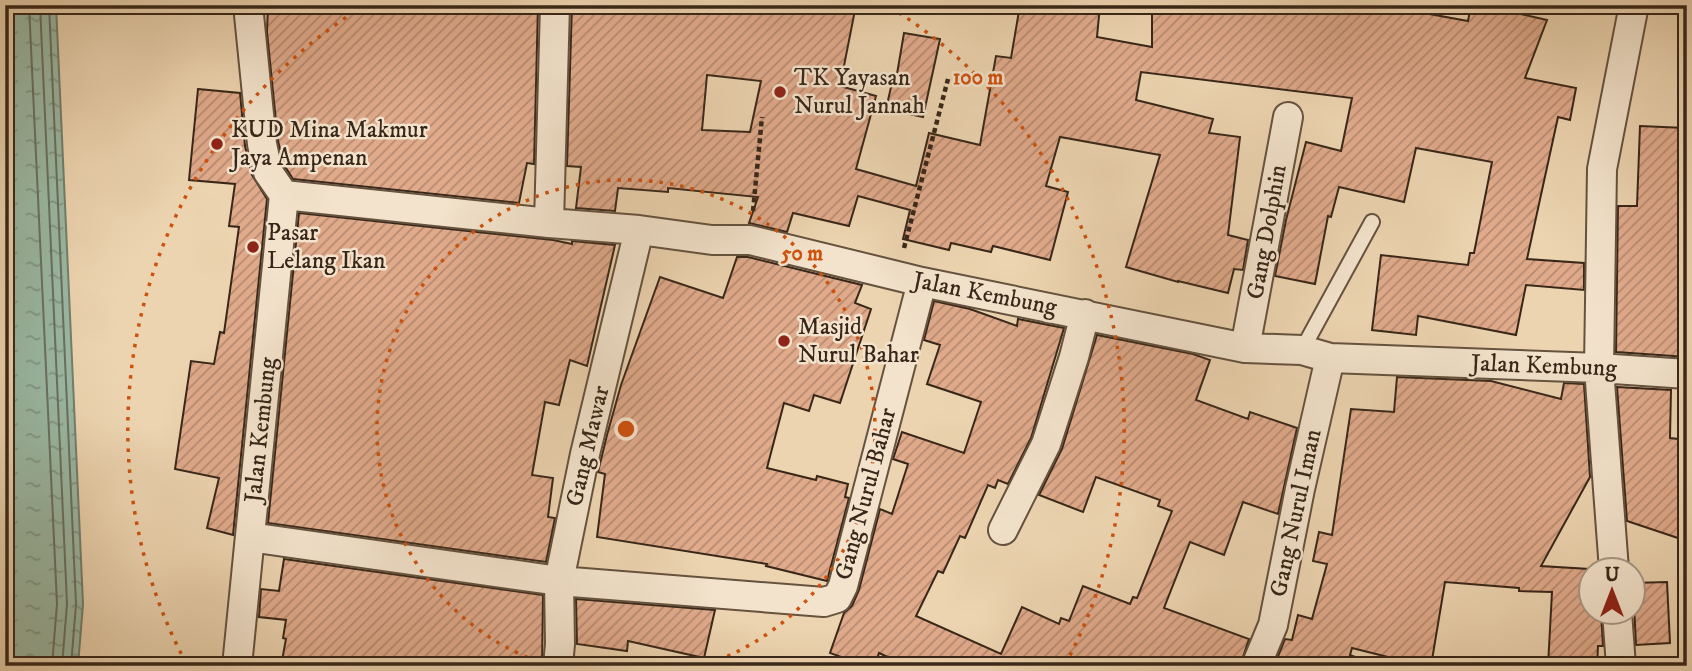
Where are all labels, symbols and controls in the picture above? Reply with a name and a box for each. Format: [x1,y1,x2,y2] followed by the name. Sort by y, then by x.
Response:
[794,63,925,121] place label: TK Yayasan Nurul Jannah
[953,65,1003,91] text: 100 m
[772,84,788,100] marker: TK Yayasan Nurul Jannah
[229,115,428,173] place label: KUD Mina Makmur Jaya Ampenan
[209,136,225,152] marker: KUD Mina Makmur Jaya Ampenan
[1240,162,1294,302] street label: Gang Dolphin
[267,218,386,276] place label: Pasar Lelang Ikan
[245,239,261,255] marker: Pasar Lelang Ikan
[780,241,823,267] text: 50 m
[909,265,1060,323] street label: Jalan Kembung
[798,312,919,370] place label: Masjid Nurul Bahar
[776,333,792,349] marker: Masjid Nurul Bahar
[1469,348,1618,384] street label: Jalan Kembung
[238,356,284,506] street label: Jalan Kembung
[560,383,616,509] street label: Gang Mawar
[829,405,903,583] street label: Gang Nurul Bahar
[614,417,638,441] centre of rings
[1264,426,1329,600] street label: Gang Nurul Iman
[1576,556,1646,626] north arrow
[1605,564,1620,587] text: U

